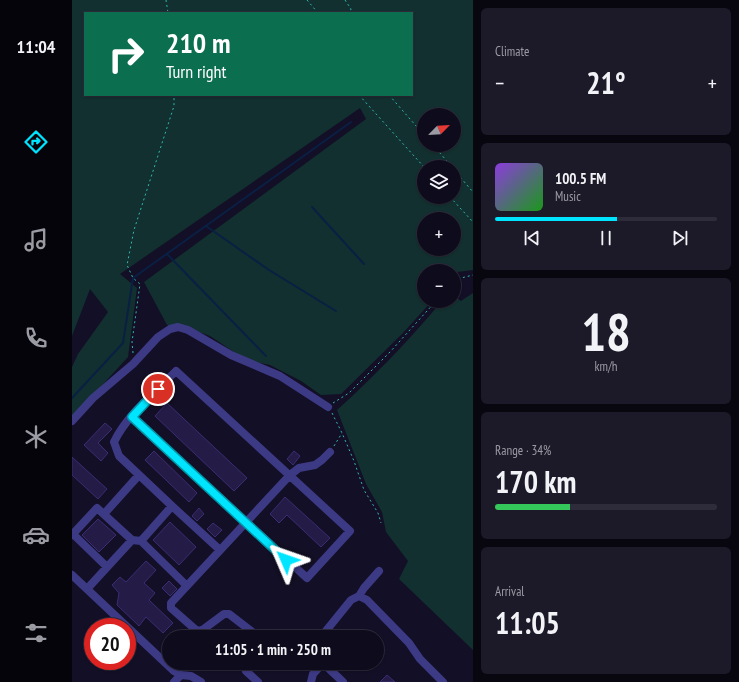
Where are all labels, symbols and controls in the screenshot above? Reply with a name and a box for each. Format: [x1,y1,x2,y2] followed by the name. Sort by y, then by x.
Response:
[166,24,230,61] text: 210 m
[100,28,152,80] icon: right
[17,35,55,58] text: 11:04
[495,43,529,60] text: Climate
[166,60,226,83] text: Turn right
[586,63,626,102] text: 21°
[495,69,504,97] text: −
[708,69,717,97] text: +
[417,108,461,152] north arrow
[417,108,461,308] map controls
[22,128,50,156] icon: directions
[417,160,461,204] button: layers
[555,169,606,188] text: 100.5 FM
[555,188,581,205] text: Music
[417,212,461,256] button: +
[22,226,50,254] icon: music
[521,227,543,249] icon: previous
[595,227,617,249] icon: pause
[669,227,691,249] icon: next
[417,264,461,308] button: −
[581,298,631,365] text: 18
[22,324,50,352] icon: phone
[594,358,618,375] text: km/h
[141,372,175,406] pin
[147,378,169,400] icon: arrive
[22,423,50,451] icon: climate
[495,442,551,459] text: Range · 34%
[495,462,576,501] text: 170 km
[22,521,50,549] icon: car
[265,539,307,581] position arrow
[495,583,524,600] text: Arrival
[495,603,560,642] text: 11:05
[84,618,136,670] speed limit sign: 20
[22,619,50,647] icon: filters
[215,640,331,659] text: 11:05 · 1 min · 250 m

